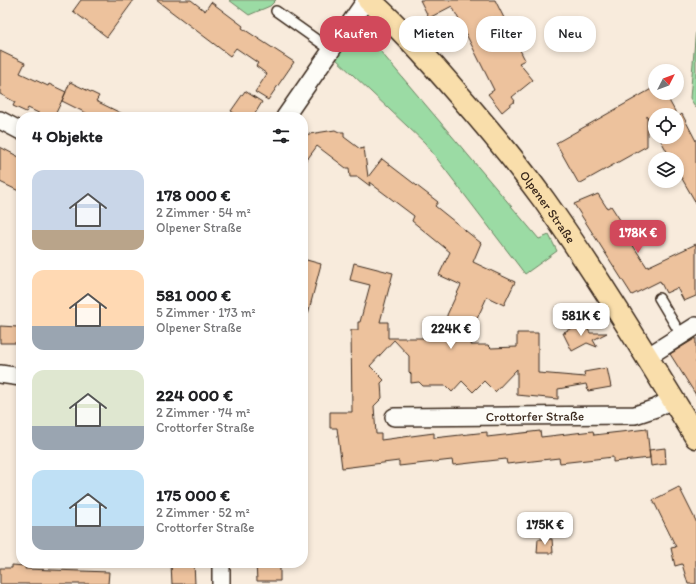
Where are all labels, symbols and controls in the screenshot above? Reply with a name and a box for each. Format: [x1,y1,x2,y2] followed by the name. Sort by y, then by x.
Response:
[320,16,391,52] chip: Kaufen
[399,16,468,52] chip: Mieten
[476,16,536,52] chip: Filter
[544,16,596,52] chip: Neu
[648,64,684,100] north arrow
[648,64,684,188] map controls
[648,108,684,144] button: locate
[270,125,292,147] icon: filters
[32,126,103,146] text: 4 Objekte
[648,152,684,188] button: layers
[517,167,579,246] street label: Olpener Straße
[156,185,230,205] text: 178 000 €
[64,186,112,234] icon: home
[156,205,251,220] text: 2 Zimmer · 54 m²
[156,220,242,235] text: Olpener Straße
[605,220,671,254] pin: 178K €
[619,225,657,240] text: 178K €
[156,285,231,305] text: 581 000 €
[64,286,112,334] icon: home
[548,303,614,337] pin: 581K €
[156,305,256,320] text: 5 Zimmer · 173 m²
[562,308,600,323] text: 581K €
[418,316,484,350] pin: 224K €
[156,320,242,335] text: Olpener Straße
[431,321,471,336] text: 224K €
[156,385,233,405] text: 224 000 €
[64,386,112,434] icon: home
[156,405,250,420] text: 2 Zimmer · 74 m²
[486,408,584,424] street label: Crottorfer Straße
[156,420,254,435] text: Crottorfer Straße
[156,485,230,505] text: 175 000 €
[64,486,112,534] icon: home
[156,505,250,520] text: 2 Zimmer · 52 m²
[512,512,578,546] pin: 175K €
[526,517,564,532] text: 175K €
[156,520,254,535] text: Crottorfer Straße

